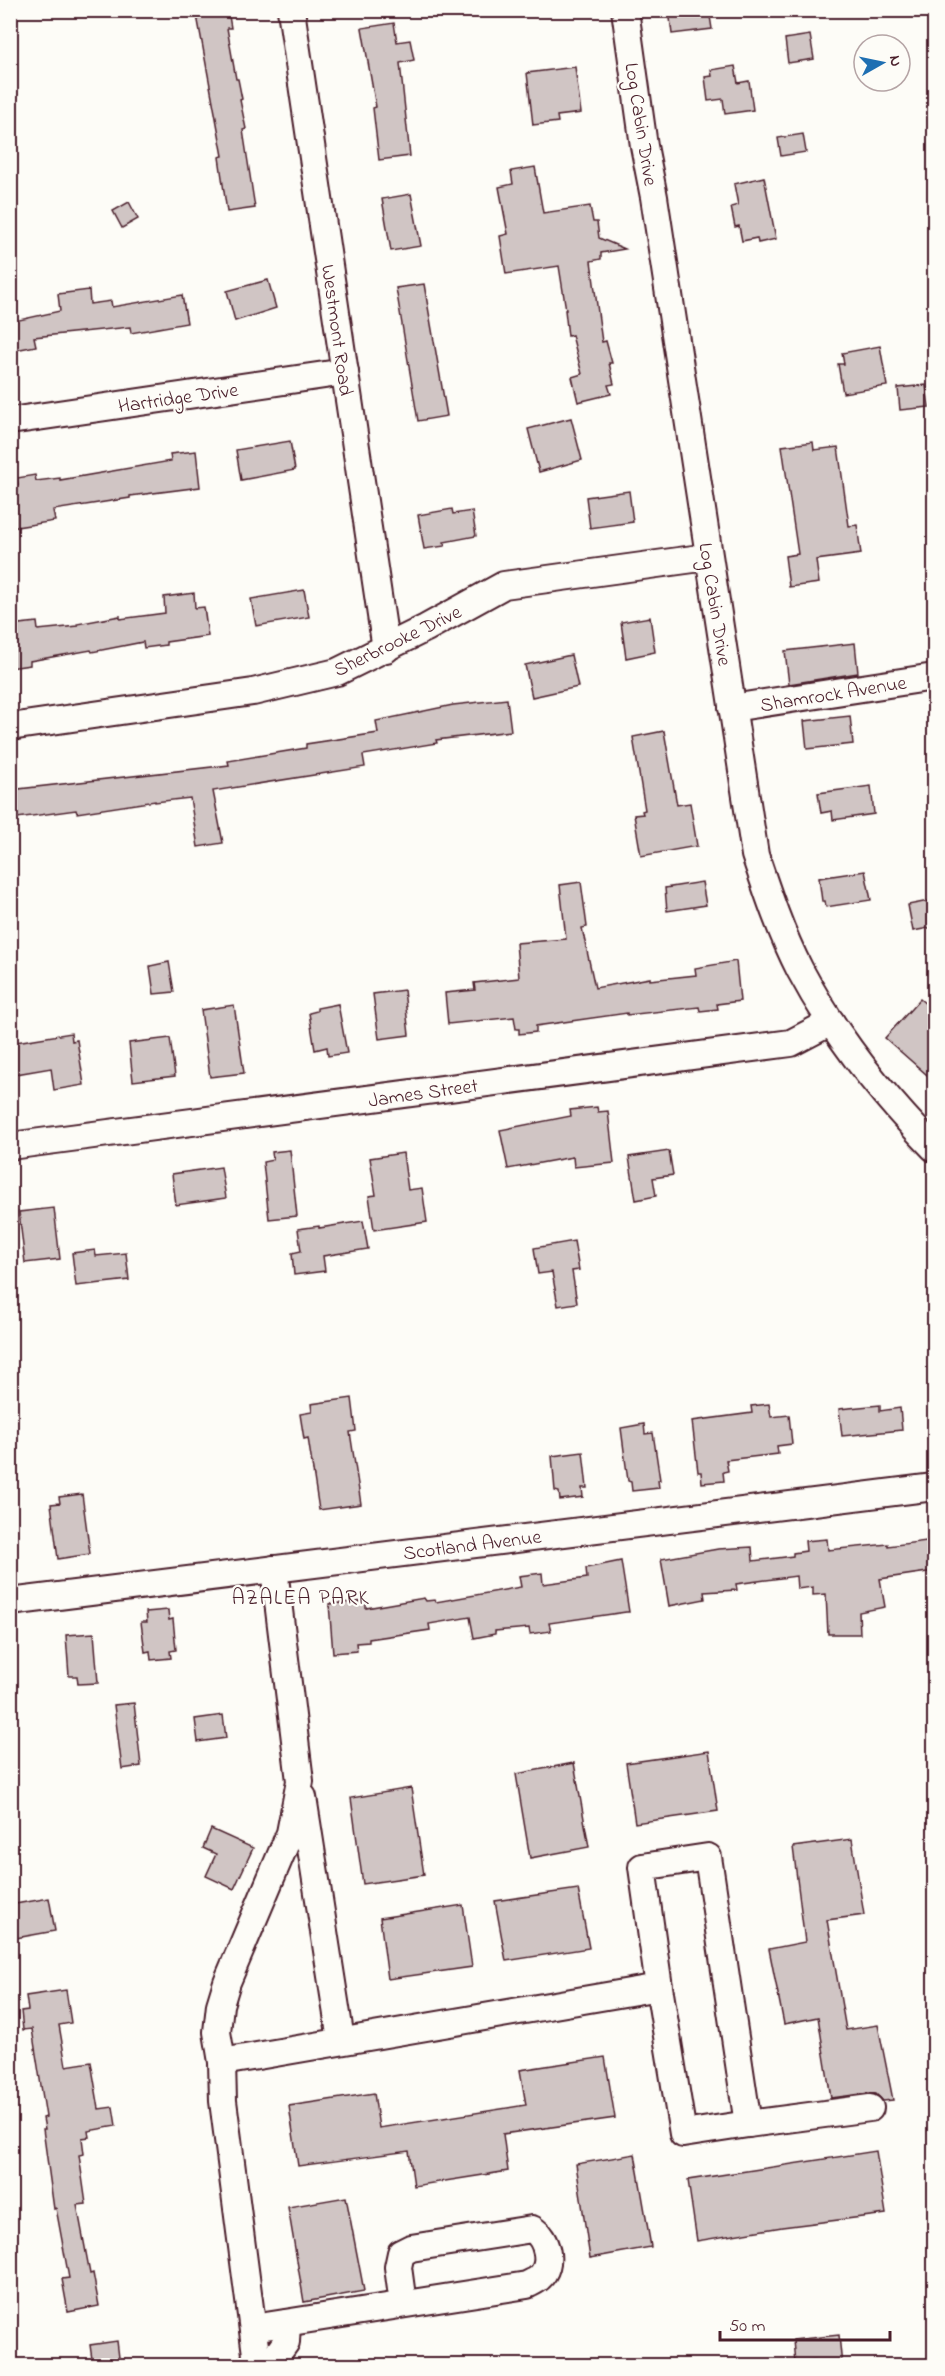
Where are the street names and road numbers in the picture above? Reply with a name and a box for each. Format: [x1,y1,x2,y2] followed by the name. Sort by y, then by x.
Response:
[614,61,664,188] street label: Log Cabin Drive
[312,263,359,398] street label: Westmont Road
[116,377,241,423] street label: Hartridge Drive
[688,541,738,668] street label: Log Cabin Drive
[329,599,467,686] street label: Sherbrooke Drive
[758,670,909,721] street label: Shamrock Avenue
[367,1072,480,1117] street label: James Street
[402,1524,543,1569] street label: Scotland Avenue

